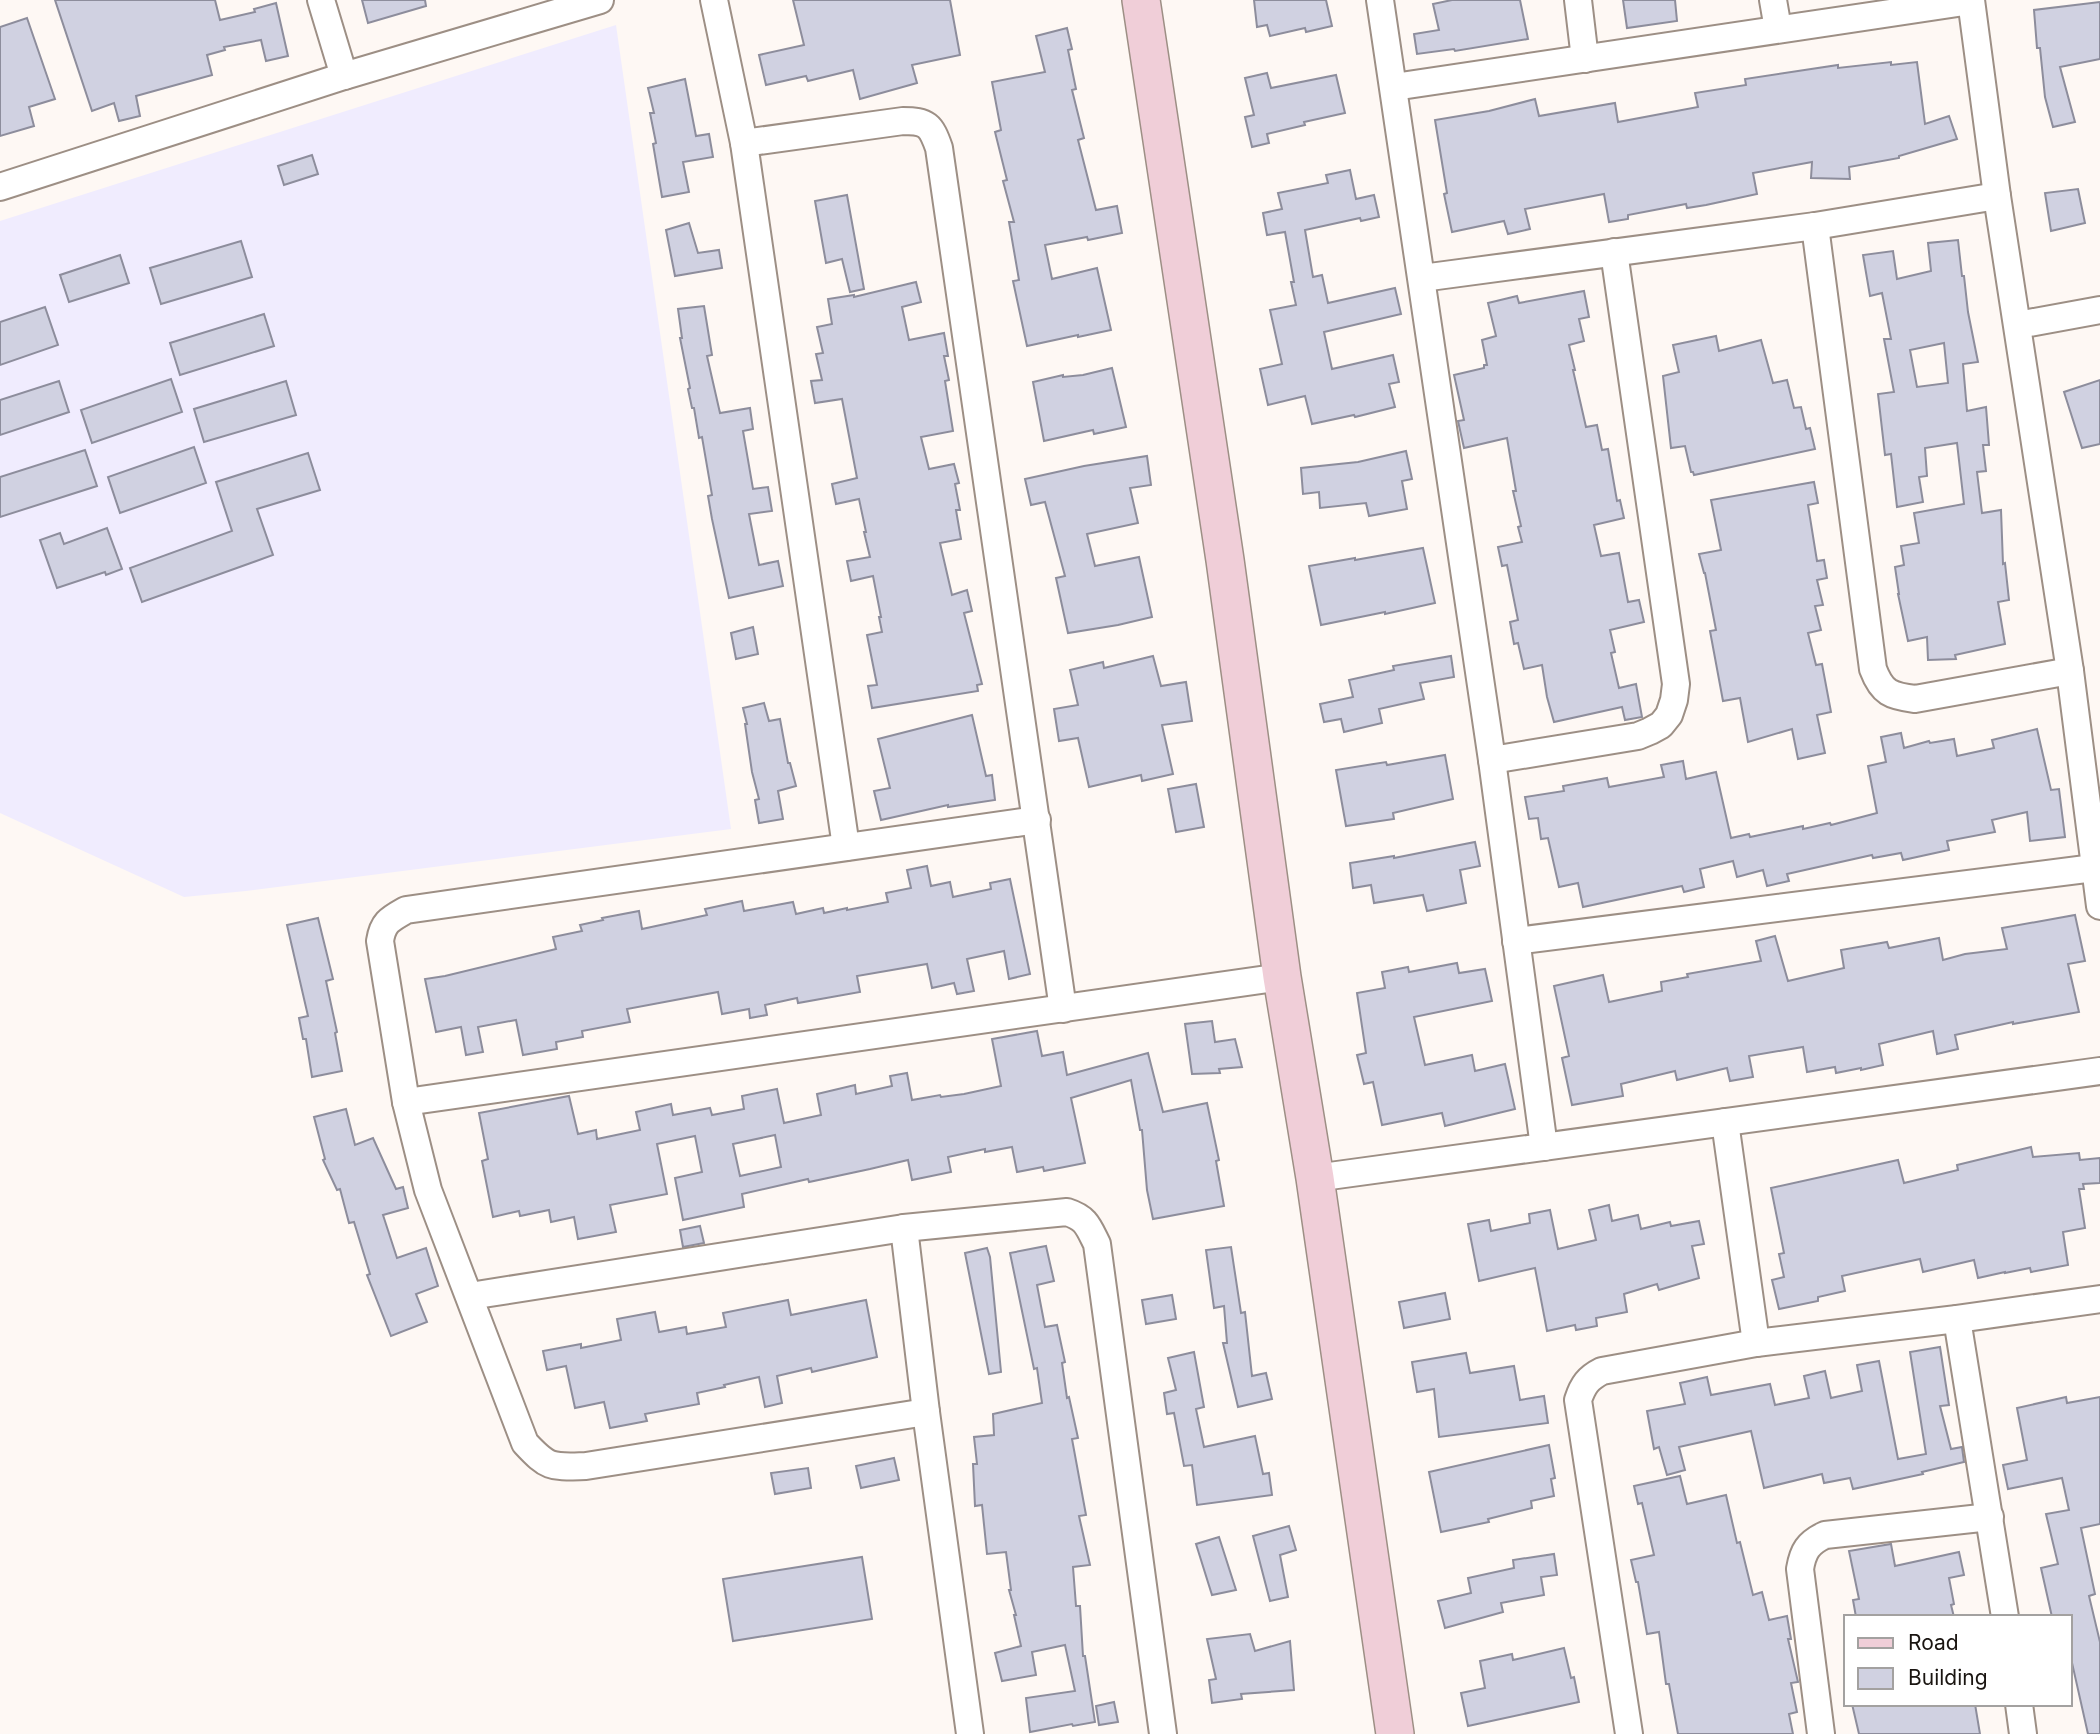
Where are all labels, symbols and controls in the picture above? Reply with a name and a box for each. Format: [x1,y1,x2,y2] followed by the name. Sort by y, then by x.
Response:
[1844,1615,2072,1706] legend
[1908,1630,1959,1655] text: Road
[1908,1665,1988,1690] text: Building

